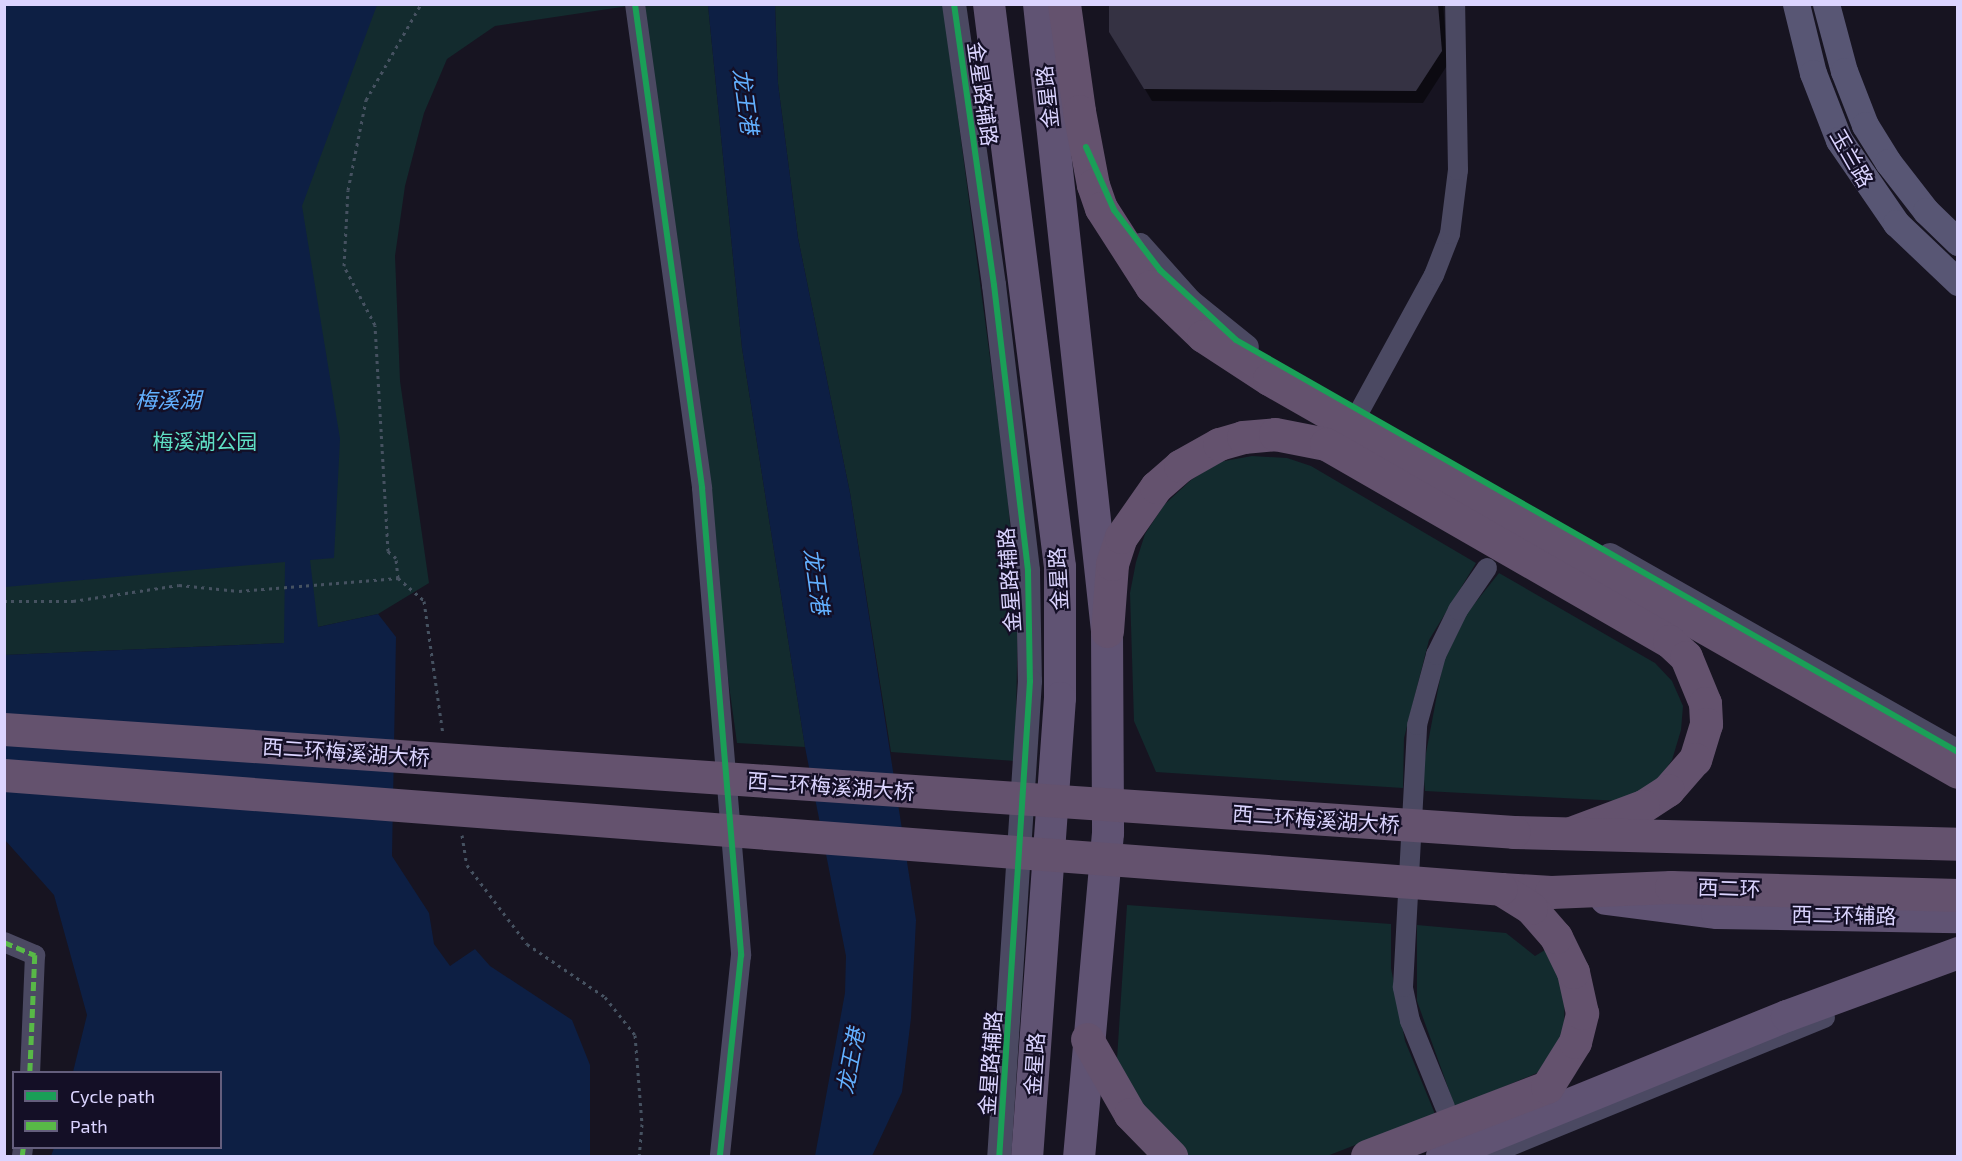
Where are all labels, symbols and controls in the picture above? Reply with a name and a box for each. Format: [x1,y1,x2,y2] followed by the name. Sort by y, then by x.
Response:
[963,40,1003,148] street label: 金星路辅路
[1031,64,1063,130] street label: 金星路
[728,66,764,136] water label: 龙王港
[1825,124,1879,192] street label: 玉兰路
[135,387,201,413] water label: 梅溪湖
[153,428,257,454] park label: 梅溪湖公园
[993,527,1025,633] street label: 金星路辅路
[799,546,835,616] water label: 龙王港
[1044,547,1072,611] street label: 金星路
[261,734,431,770] street label: 西二环梅溪湖大桥
[746,768,916,804] street label: 西二环梅溪湖大桥
[1231,801,1401,837] street label: 西二环梅溪湖大桥
[1697,874,1761,902] street label: 西二环
[1791,901,1897,929] street label: 西二环辅路
[974,1010,1006,1116] street label: 金星路辅路
[831,1026,869,1096] water label: 龙王港
[1019,1032,1049,1096] street label: 金星路
[12,1071,222,1149] legend
[70,1085,155,1107] text: Cycle path
[70,1115,108,1137] text: Path

